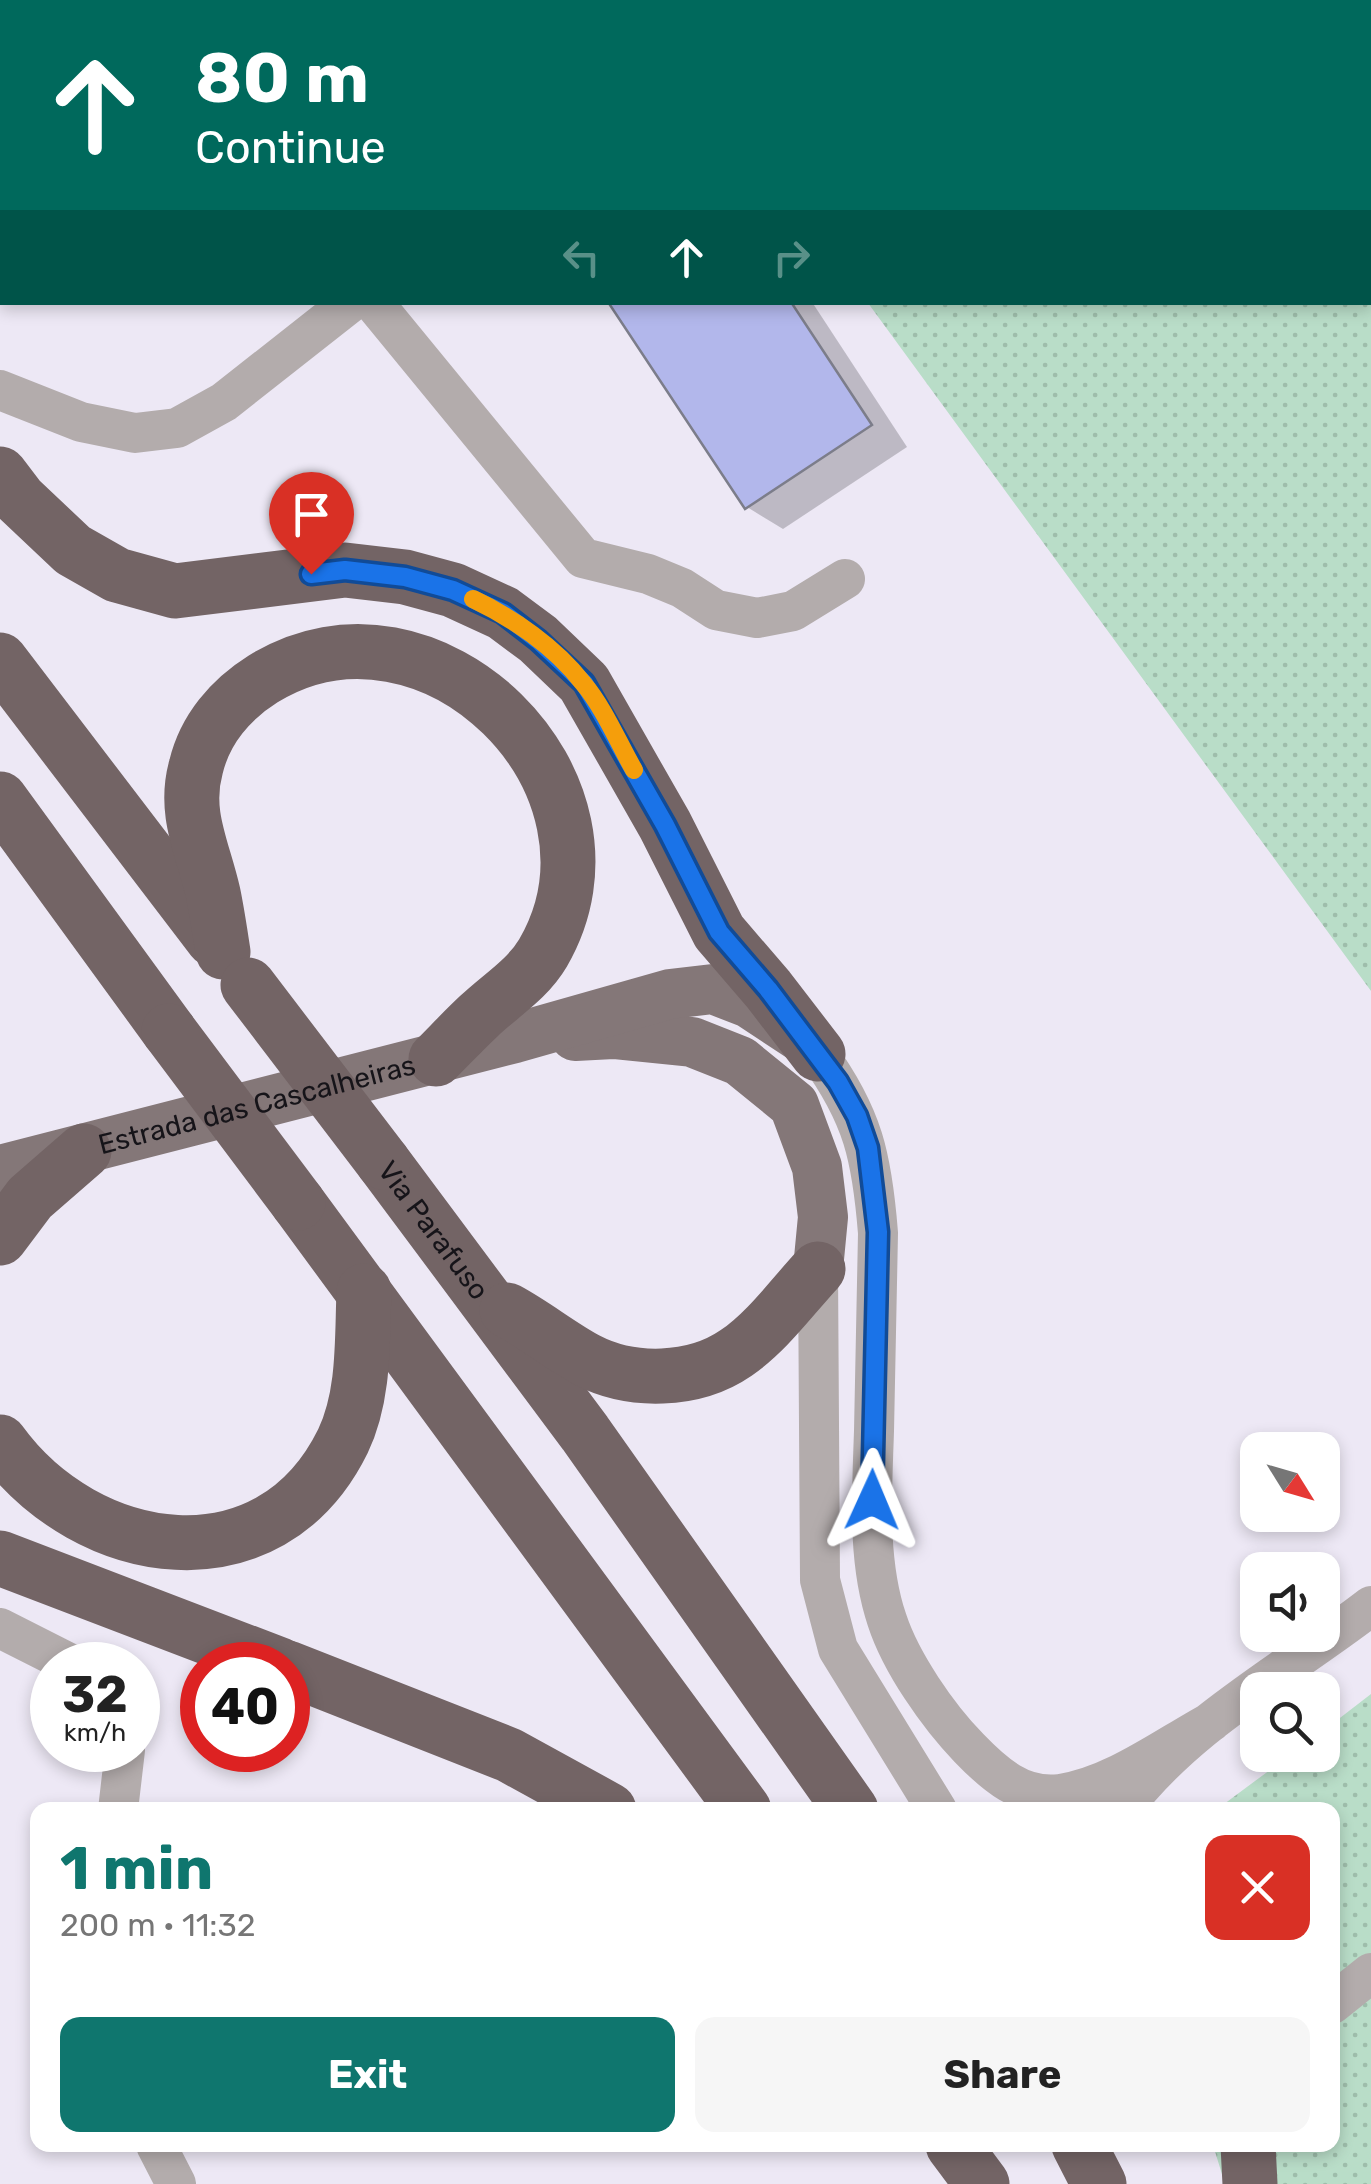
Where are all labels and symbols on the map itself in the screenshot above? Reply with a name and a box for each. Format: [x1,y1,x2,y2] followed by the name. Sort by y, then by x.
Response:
[269,472,354,575] pin
[95,1048,419,1161] street label: Estrada das Cascalheiras
[371,1154,496,1306] street label: Via Parafuso
[1240,1432,1340,1532] north arrow
[820,1448,924,1552] position arrow
[180,1642,310,1772] speed limit sign: 40

